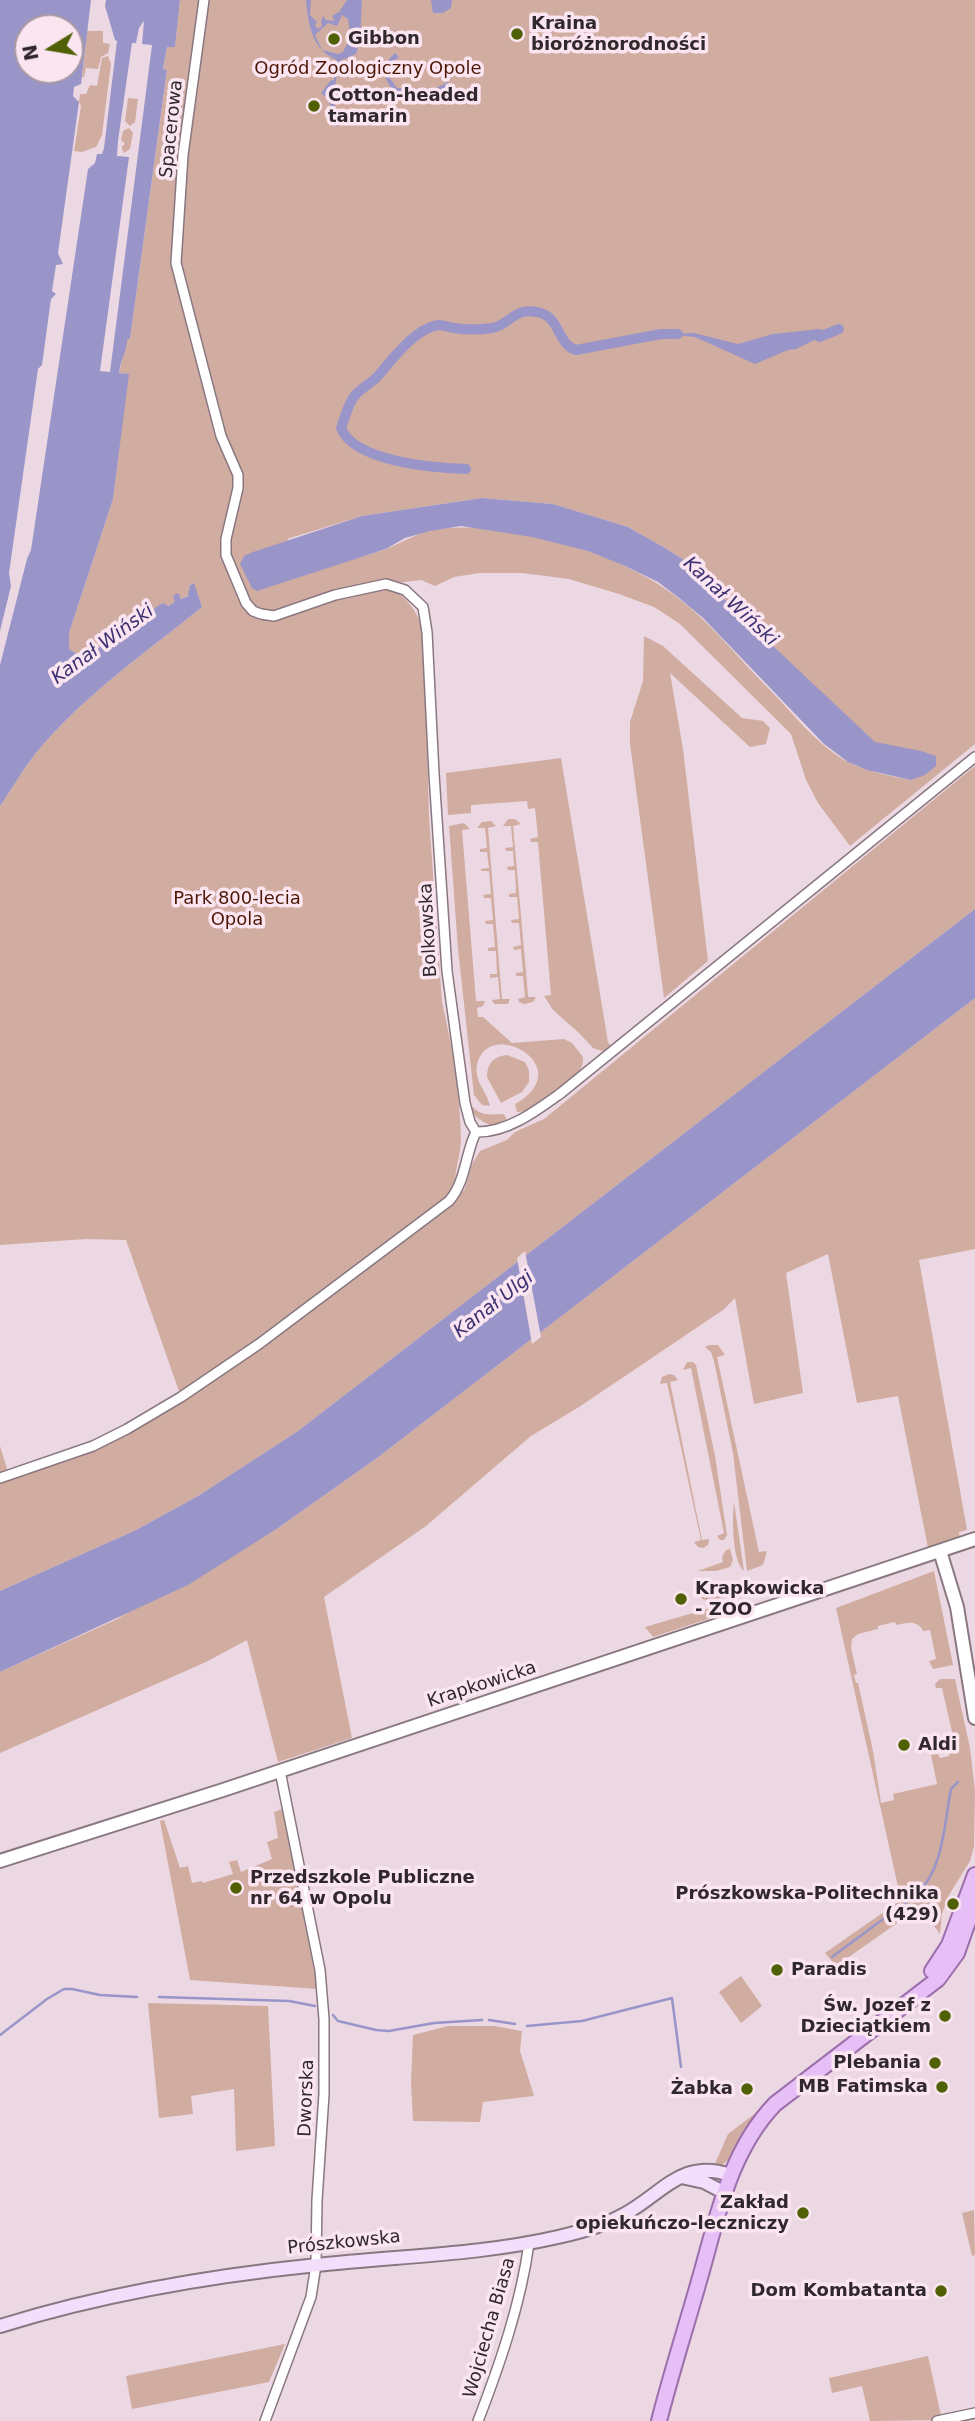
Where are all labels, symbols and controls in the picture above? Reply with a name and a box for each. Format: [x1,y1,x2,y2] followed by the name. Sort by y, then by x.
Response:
[531,13,706,56] place label: Kraina bioróżnorodności
[14,14,84,84] north arrow
[509,26,525,42] marker: Kraina bioróżnorodności
[348,28,420,50] place label: Gibbon
[326,31,342,47] marker: Gibbon
[18,43,43,63] text: N
[254,58,482,80] park label: Ogród Zoologiczny Opole
[156,79,188,179] street label: Spacerowa
[328,85,479,128] place label: Cotton-headed tamarin
[306,98,322,114] marker: Cotton-headed tamarin
[678,552,782,652] water label: Kanał Wiński
[47,600,159,690] water label: Kanał Wiński
[416,882,442,978] street label: Bolkowska
[173,888,301,930] park label: Park 800-lecia Opola
[449,1267,539,1343] water label: Kanał Ulgi
[695,1578,824,1620] place label: Krapkowicka - ZOO
[673,1591,689,1607] marker: Krapkowicka - ZOO
[425,1657,539,1713] street label: Krapkowicka
[918,1734,957,1756] place label: Aldi
[896,1737,912,1753] marker: Aldi
[250,1867,475,1910] place label: Przedszkole Publiczne nr 64 w Opolu
[228,1880,244,1896] marker: Przedszkole Publiczne nr 64 w Opolu
[675,1883,939,1926] place label: Prószkowska-Politechnika (429)
[945,1896,961,1912] marker: Prószkowska-Politechnika (429)
[791,1959,867,1981] place label: Paradis
[769,1962,785,1978] marker: Paradis
[801,1995,931,2038] place label: Św. Jozef z Dzieciątkiem
[937,2008,953,2024] marker: Św. Jozef z Dzieciątkiem
[833,2052,921,2074] place label: Plebania
[927,2055,943,2071] marker: Plebania
[295,2059,319,2137] street label: Dworska
[798,2076,928,2098] place label: MB Fatimska
[671,2078,733,2100] place label: Żabka
[934,2079,950,2095] marker: MB Fatimska
[739,2081,755,2097] marker: Żabka
[575,2192,789,2234] place label: Zakład opiekuńczo-leczniczy
[795,2205,811,2221] marker: Zakład opiekuńczo-leczniczy
[286,2226,402,2260] street label: Prószkowska
[460,2255,520,2401] street label: Wojciecha Biasa
[751,2280,927,2302] place label: Dom Kombatanta
[933,2283,949,2299] marker: Dom Kombatanta

